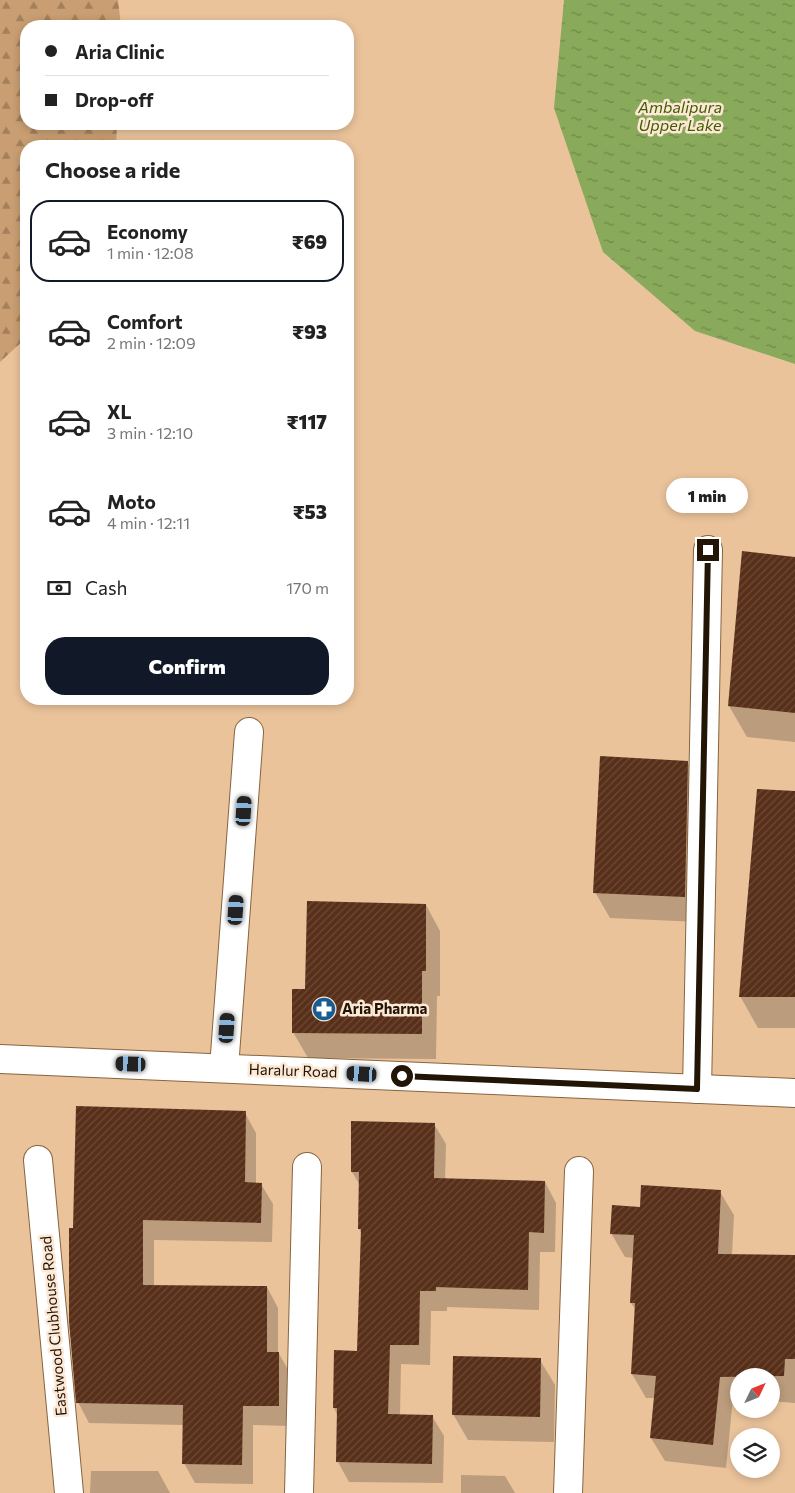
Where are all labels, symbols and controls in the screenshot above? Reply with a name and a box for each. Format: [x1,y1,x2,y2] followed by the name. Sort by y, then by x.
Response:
[75,40,164,63] text: Aria Clinic
[75,88,154,111] text: Drop-off
[637,97,722,134] water label: Ambalipura Upper Lake
[45,156,180,183] text: Choose a ride
[47,219,92,264] icon: car
[107,220,188,243] text: Economy
[292,230,327,253] text: ₹69
[107,243,194,262] text: 1 min · 12:08
[47,309,92,354] icon: car
[107,310,183,333] text: Comfort
[292,320,327,343] text: ₹93
[107,333,196,352] text: 2 min · 12:09
[47,399,92,444] icon: car
[107,400,132,423] text: XL
[287,410,327,433] text: ₹117
[107,423,193,442] text: 3 min · 12:10
[667,478,749,512] callout: 1 min
[688,486,726,505] text: 1 min
[47,489,92,534] icon: car
[107,490,156,513] text: Moto
[293,500,327,523] text: ₹53
[107,513,190,532] text: 4 min · 12:11
[697,539,719,561] route end
[45,574,73,602] icon: cash
[85,576,127,599] text: Cash
[286,578,329,597] text: 170 m
[45,637,329,695] button: Confirm
[235,796,252,826] car
[227,895,244,925] car
[311,996,337,1022] pharmacy icon: Aria Pharma
[342,999,428,1017] place label: Aria Pharma
[218,1013,235,1043] car
[115,1056,146,1072] car
[248,1059,338,1081] street label: Haralur Road
[391,1065,413,1087] route start
[346,1066,377,1082] car
[36,1235,70,1417] street label: Eastwood Clubhouse Road
[730,1368,780,1418] north arrow
[730,1368,780,1478] map controls
[730,1428,780,1478] button: layers

